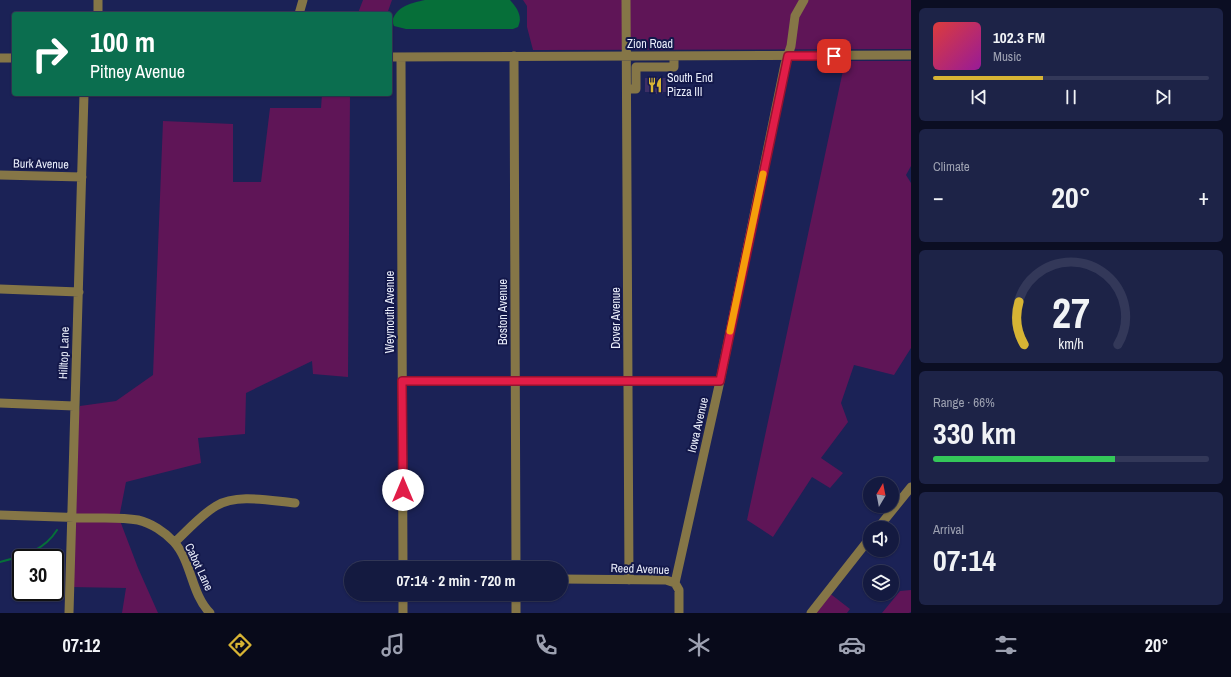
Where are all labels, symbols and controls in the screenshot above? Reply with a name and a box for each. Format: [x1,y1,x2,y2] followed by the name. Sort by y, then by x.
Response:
[90,23,155,61] text: 100 m
[993,27,1045,48] text: 102.3 FM
[24,28,76,80] icon: right
[627,36,673,52] street label: Zion Road
[817,39,851,73] pin
[823,45,845,67] icon: arrive
[993,48,1021,65] text: Music
[90,59,185,84] text: Pitney Avenue
[667,70,713,100] place label: South End Pizza III
[646,76,664,94] restaurant icon: South End Pizza III
[968,86,990,108] icon: previous
[1060,86,1082,108] icon: pause
[1152,86,1174,108] icon: next
[13,156,69,172] street label: Burk Avenue
[933,158,970,175] text: Climate
[1051,177,1091,217] text: 20°
[933,182,944,212] text: −
[1198,182,1209,212] text: +
[382,271,398,353] street label: Weymouth Avenue
[495,279,511,345] street label: Boston Avenue
[1052,284,1090,340] text: 27
[608,287,624,349] street label: Dover Avenue
[55,326,73,380] street label: Hilltop Lane
[1058,333,1084,352] text: km/h
[933,394,995,411] text: Range · 66%
[684,396,712,454] street label: Iowa Avenue
[933,413,1016,453] text: 330 km
[382,469,424,511] position arrow
[863,477,899,513] north arrow
[863,477,899,601] map controls
[863,521,899,557] button: sound
[933,521,964,538] text: Arrival
[933,540,996,580] text: 07:14
[181,541,217,593] street label: Cabot Lane
[12,549,64,601] speed limit sign: 30
[610,560,670,578] street label: Reed Avenue
[863,565,899,601] button: layers
[397,570,515,591] text: 07:14 · 2 min · 720 m
[226,631,254,659] icon: directions
[379,631,407,659] icon: music
[532,631,560,659] icon: phone
[685,631,713,659] icon: climate
[838,631,866,659] icon: car
[992,631,1020,659] icon: filters
[63,633,100,658] text: 07:12
[1145,633,1168,658] text: 20°

